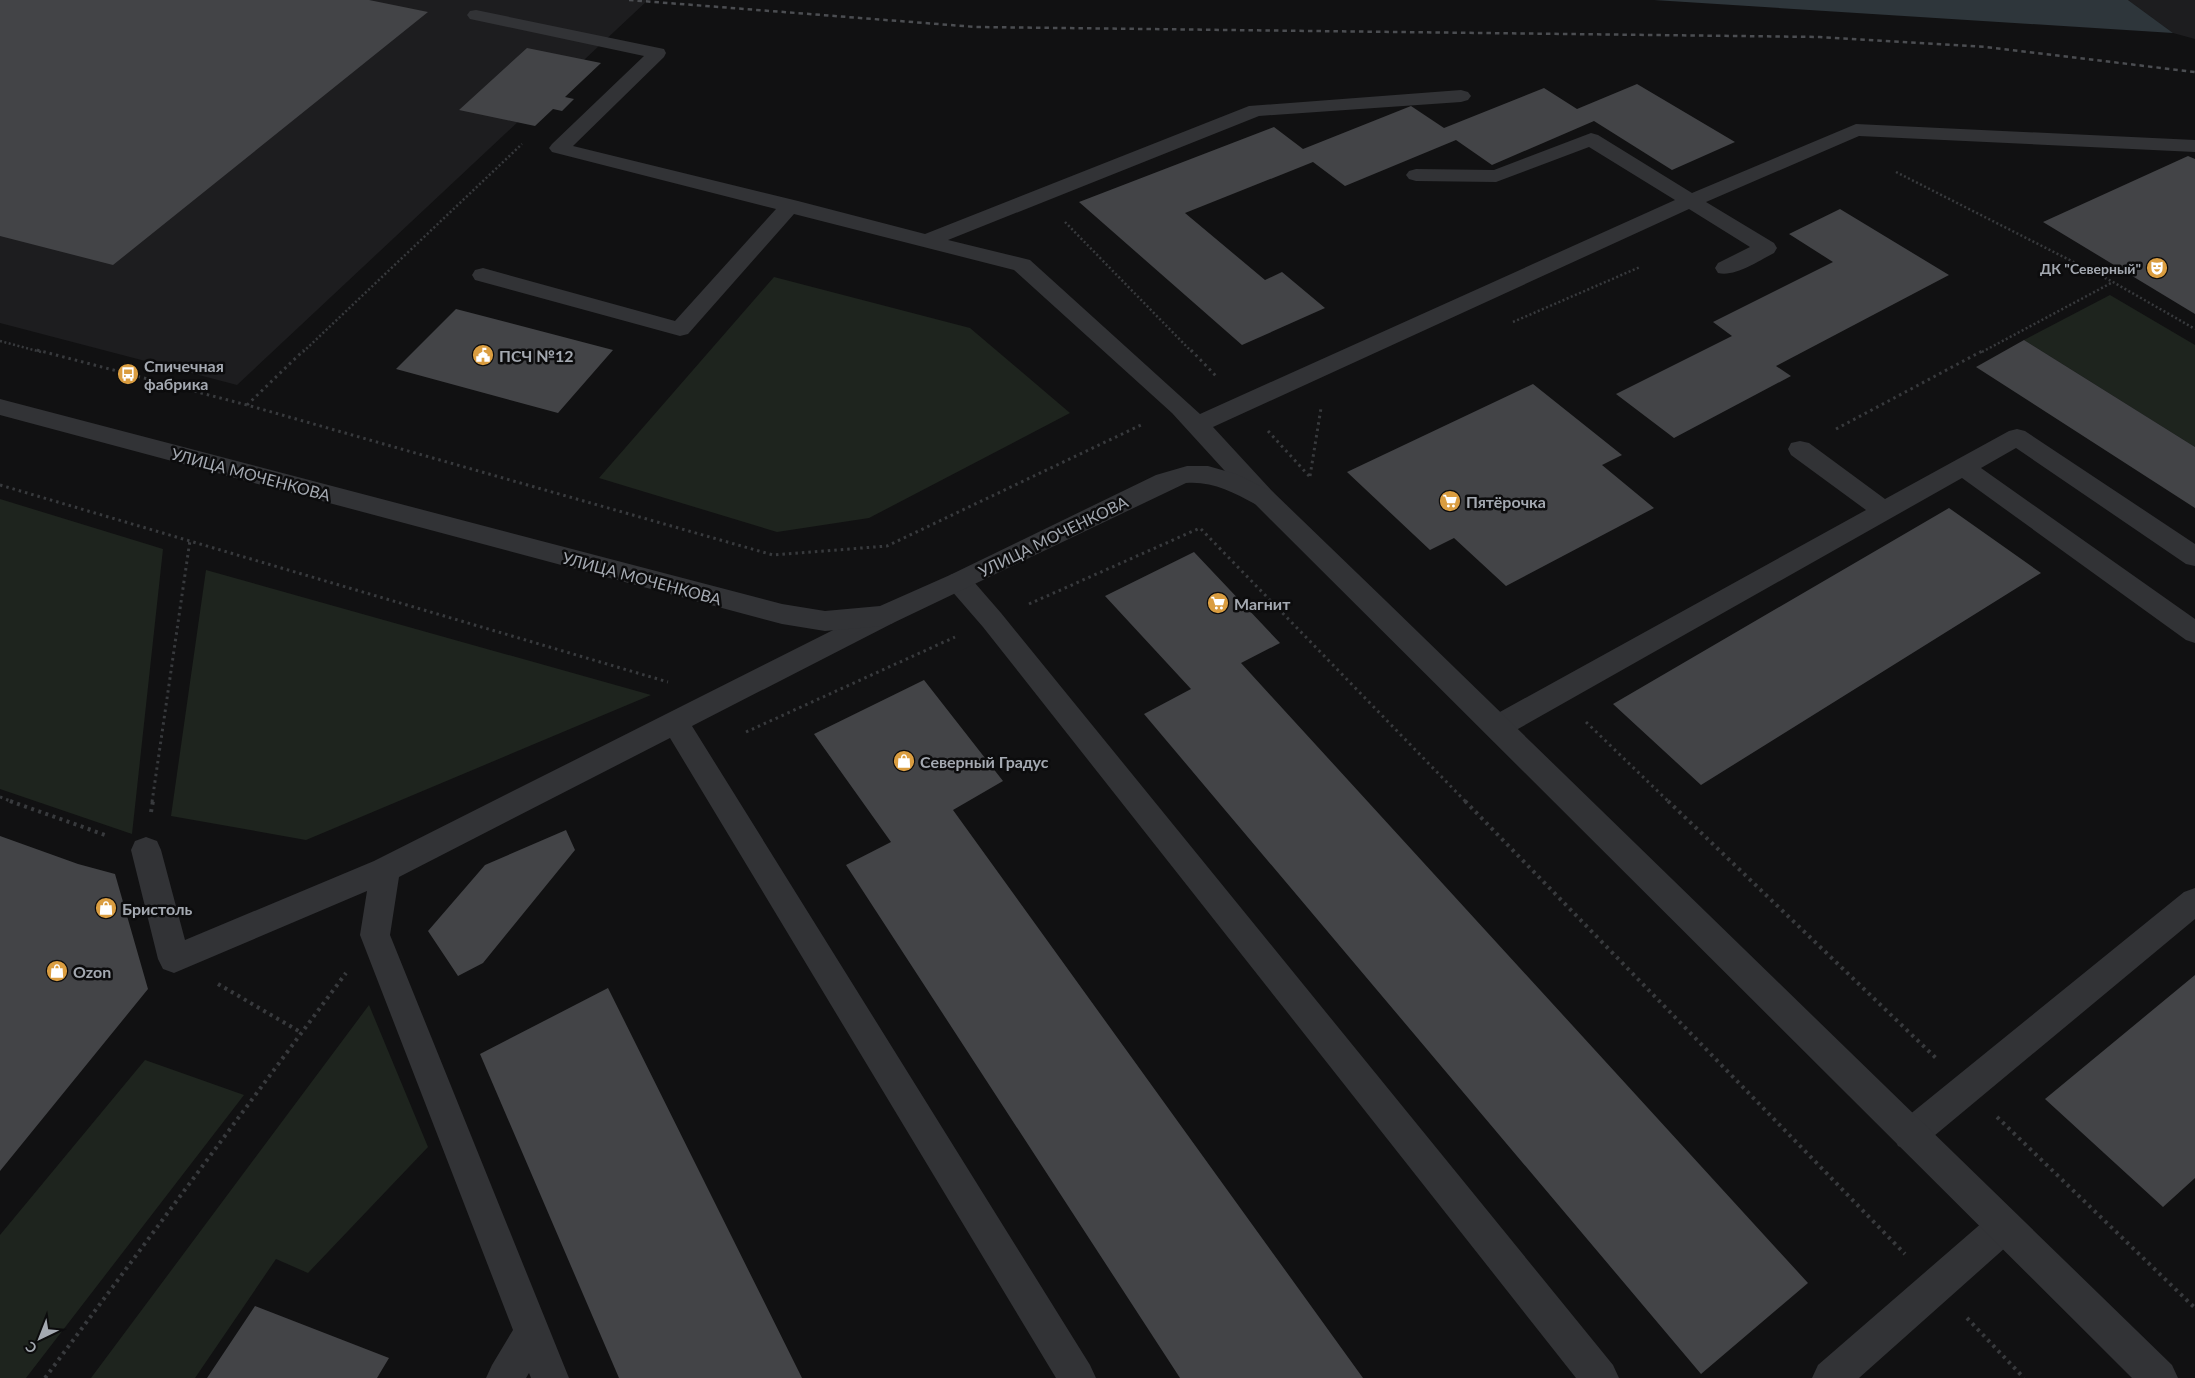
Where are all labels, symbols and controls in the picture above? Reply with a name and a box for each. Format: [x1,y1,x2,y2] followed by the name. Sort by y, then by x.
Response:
[2145,256,2169,280] theatre icon: ДК "Северный"
[2040,260,2141,277] place label: ДК "Северный"
[471,343,495,367] public building icon: ПСЧ №12
[499,346,574,365] place label: ПСЧ №12
[144,356,224,393] place label: Спичечная фабрика
[116,362,140,386] bus stop icon: Спичечная фабрика
[169,444,333,504] street label: УЛИЦА МОЧЕНКОВА
[1438,489,1462,513] supermarket icon: Пятёрочка
[975,491,1131,580] street label: УЛИЦА МОЧЕНКОВА
[1466,492,1546,511] place label: Пятёрочка
[560,548,724,608] street label: УЛИЦА МОЧЕНКОВА
[1206,591,1230,615] supermarket icon: Магнит
[1234,594,1291,613] place label: Магнит
[892,749,916,773] shop icon: Северный Градус
[920,752,1049,771] place label: Северный Градус
[94,896,118,920] shop icon: Бристоль
[122,899,193,918] place label: Бристоль
[45,959,69,983] shop icon: Ozon
[73,962,111,981] place label: Ozon
[15,1313,65,1363] north arrow
[21,1338,40,1357] text: С

